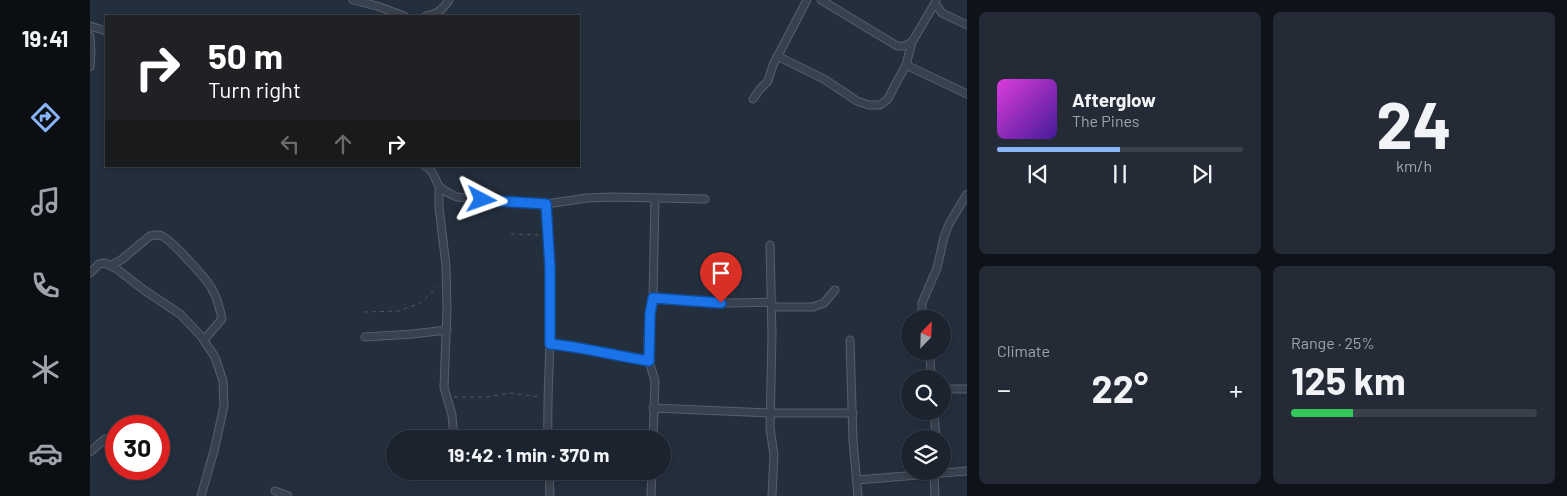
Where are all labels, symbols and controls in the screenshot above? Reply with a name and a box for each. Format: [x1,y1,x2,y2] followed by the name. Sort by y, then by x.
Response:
[22,25,68,51] text: 19:41
[208,34,283,76] text: 50 m
[125,35,190,100] icon: right
[208,76,301,102] text: Turn right
[1376,84,1452,162] text: 24
[1072,88,1156,111] text: Afterglow
[28,100,63,135] icon: directions
[1072,111,1140,130] text: The Pines
[276,130,304,158] icon: left
[329,130,357,158] icon: ahead
[382,130,410,158] icon: right
[1396,156,1432,175] text: km/h
[1024,160,1052,188] icon: previous
[1106,160,1134,188] icon: pause
[1188,160,1216,188] icon: next
[455,173,507,225] position arrow
[28,184,63,219] icon: music
[700,252,742,303] pin
[707,259,735,287] icon: arrive
[28,268,63,303] icon: phone
[901,310,951,360] north arrow
[901,310,951,480] map controls
[1291,333,1375,352] text: Range · 25%
[997,341,1050,360] text: Climate
[28,352,63,387] icon: climate
[1291,357,1406,403] text: 125 km
[1092,365,1148,411] text: 22°
[901,370,951,420] button: search
[997,372,1011,406] text: −
[1229,372,1243,406] text: +
[105,415,170,480] speed limit sign: 30
[901,430,951,480] button: layers
[28,436,63,471] icon: car
[448,443,609,466] text: 19:42 · 1 min · 370 m

